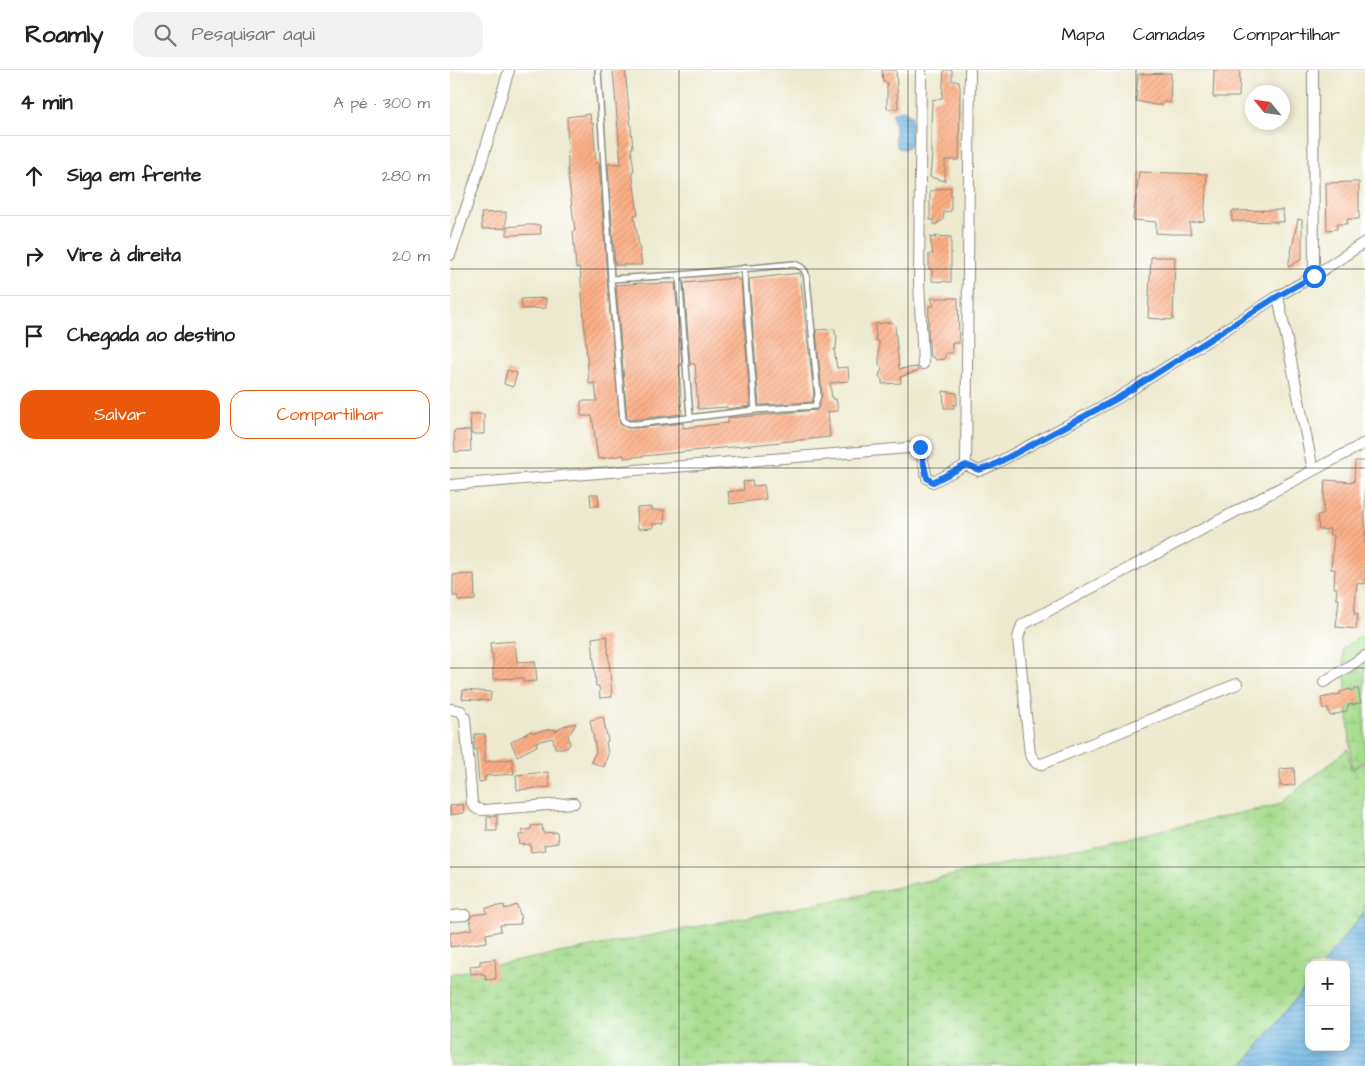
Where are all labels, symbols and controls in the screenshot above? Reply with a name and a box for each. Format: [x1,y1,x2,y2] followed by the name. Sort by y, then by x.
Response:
[133,12,483,57] search box
[25,18,103,52] text: Roamly
[151,21,179,49] icon: search
[191,21,315,48] text: Pesquisar aqui
[1061,22,1105,47] text: Mapa
[1133,22,1205,47] text: Camadas
[1233,22,1340,47] text: Compartilhar
[1245,85,1290,130] north arrow
[20,88,73,117] text: 4 min
[334,92,430,114] text: A pé · 300 m
[20,162,48,190] icon: ahead
[67,162,201,189] text: Siga em frente
[382,165,430,187] text: 280 m
[20,242,48,270] icon: right
[67,242,181,269] text: Vire à direita
[392,245,430,267] text: 20 m
[1303,265,1326,288] route start
[20,322,48,350] icon: arrive
[67,322,235,349] text: Chegada ao destino
[20,390,220,439] button: Salvar
[230,390,430,439] button: Compartilhar
[909,436,932,459] route end
[1305,961,1350,1051] map controls
[1305,961,1350,1006] button: +
[1305,1006,1350,1051] button: −

